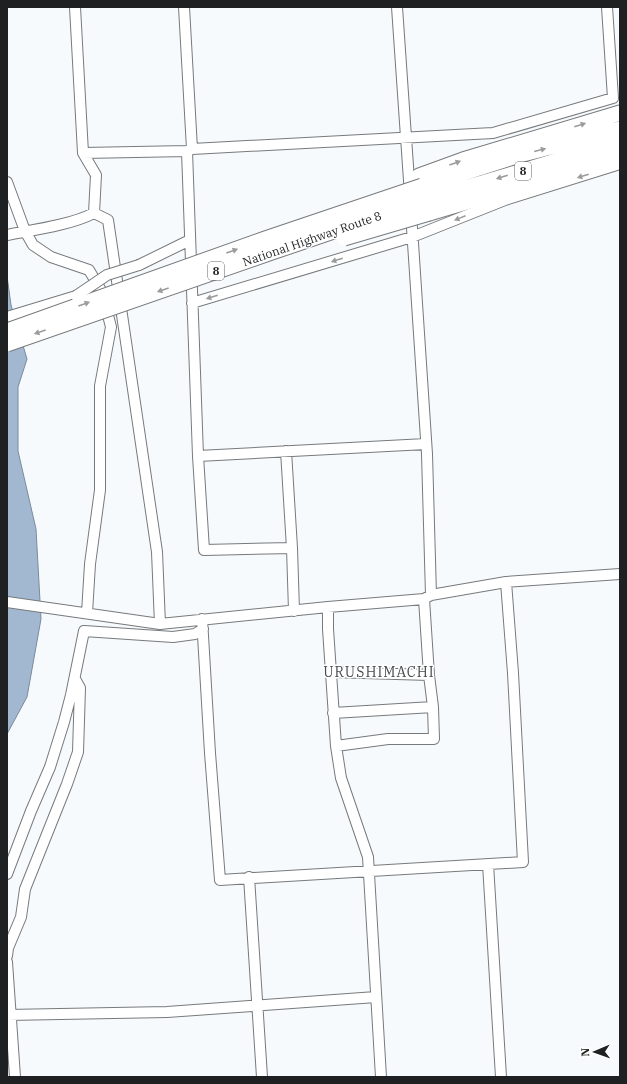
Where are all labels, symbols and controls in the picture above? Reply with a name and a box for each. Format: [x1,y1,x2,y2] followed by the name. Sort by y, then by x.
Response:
[574,122,586,128] one-way arrow
[534,147,546,153] one-way arrow
[450,160,462,166] one-way arrow
[515,162,531,180] road number: 8
[576,173,588,179] one-way arrow
[496,174,508,180] one-way arrow
[240,208,383,269] street label: National Highway Route 8
[453,216,465,222] one-way arrow
[227,248,239,254] one-way arrow
[331,257,343,263] one-way arrow
[208,262,224,280] road number: 8
[157,287,169,293] one-way arrow
[206,294,218,300] one-way arrow
[78,301,90,307] one-way arrow
[34,330,46,336] one-way arrow
[323,663,435,681] district label: URUSHIMACHI
[575,1032,615,1072] north arrow
[578,1047,592,1057] text: N

